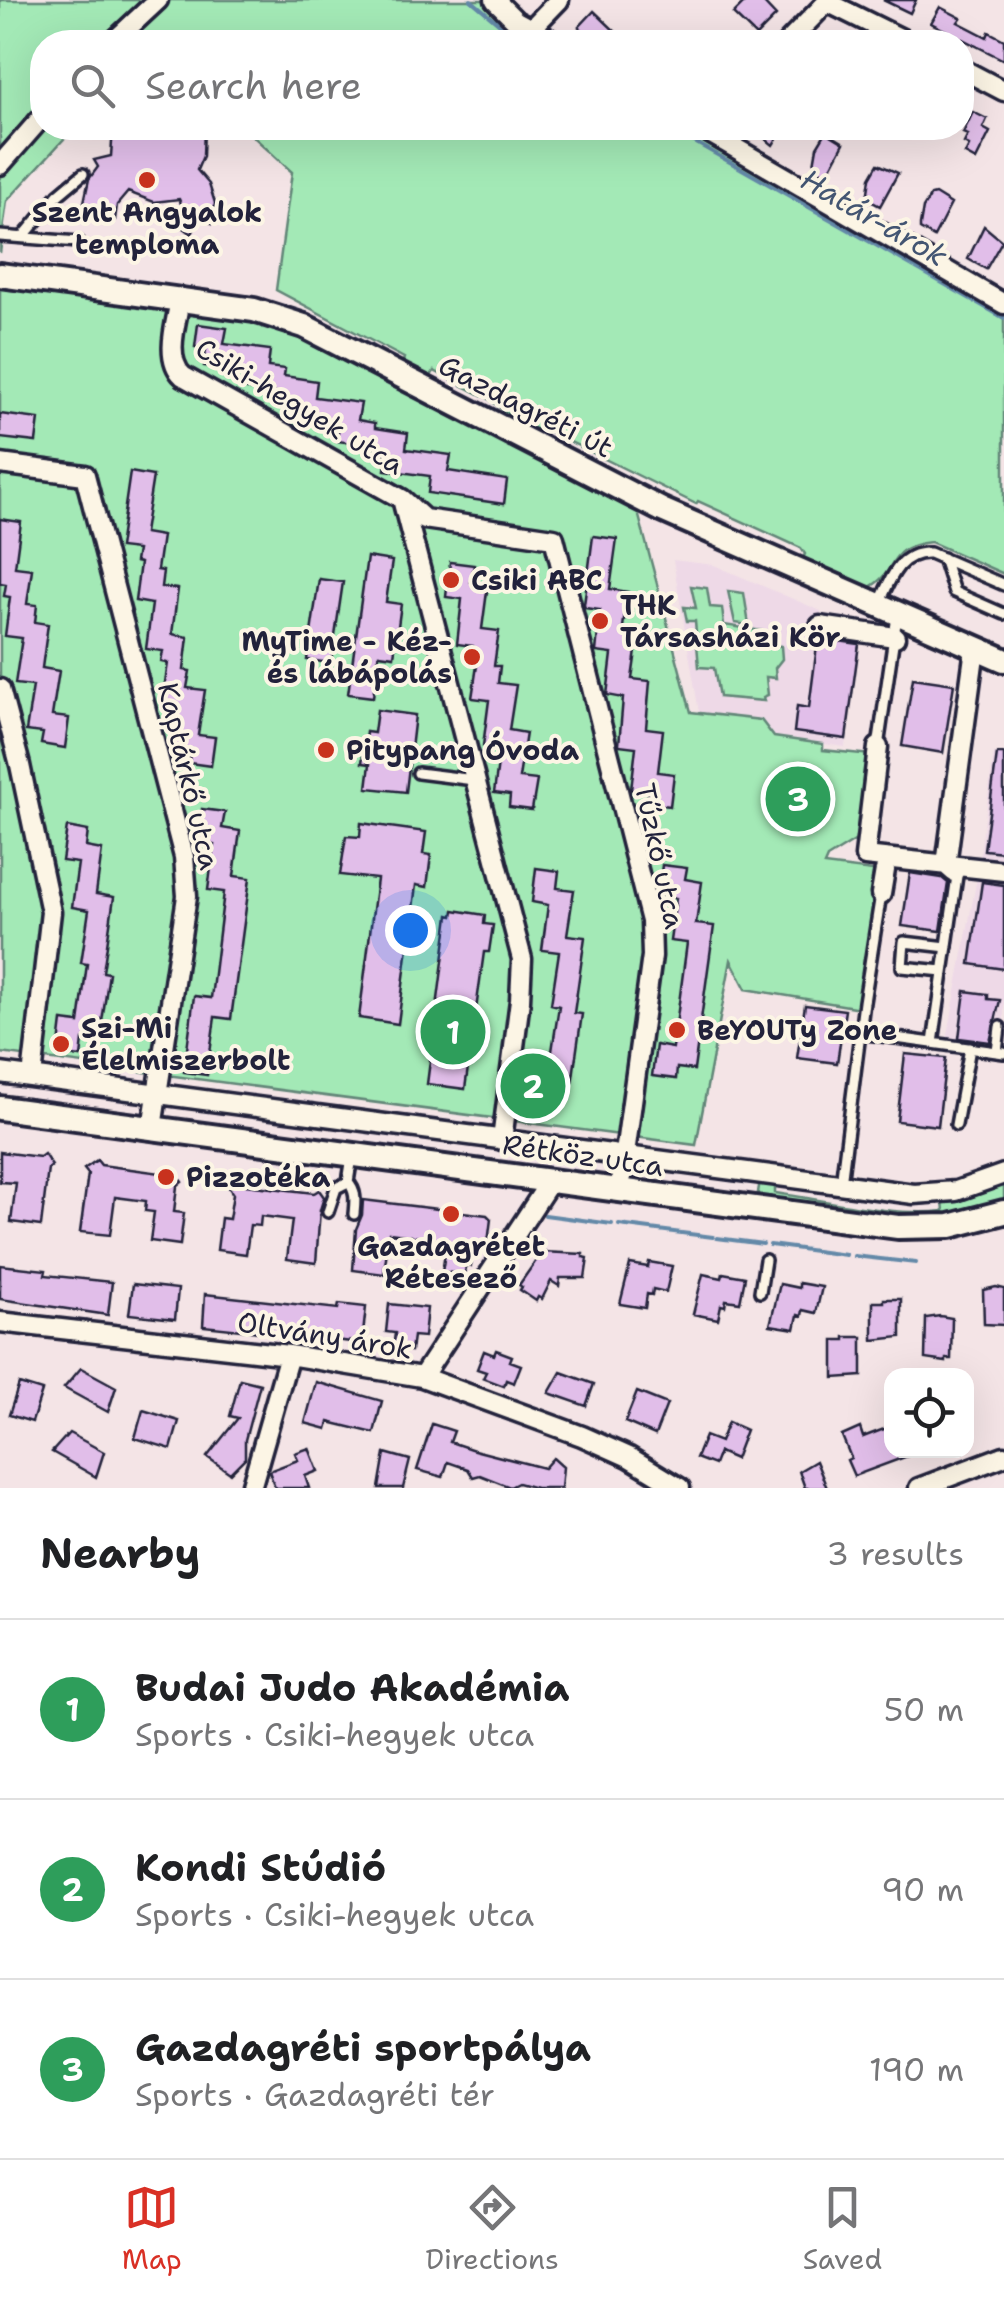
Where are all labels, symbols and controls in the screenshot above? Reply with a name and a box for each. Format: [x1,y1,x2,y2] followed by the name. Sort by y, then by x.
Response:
[30,30,974,140] search box
[65,58,120,113] icon: search
[145,60,362,111] text: Search here
[793,159,955,276] water label: Határ-árok
[136,169,158,191] marker: Szent Angyalok temploma
[32,193,262,263] place label: Szent Angyalok temploma
[189,329,411,483] street label: Csiki-hegyek utca
[432,346,620,466] street label: Gazdagréti út
[471,561,603,599] place label: Csiki ABC
[440,569,462,591] marker: Csiki ABC
[620,586,841,656] place label: THK Társasházi Kör
[589,610,611,632] marker: THK Társasházi Kör
[242,622,452,692] place label: MyTime - Kéz- és lábápolás
[461,646,483,668] marker: MyTime - Kéz- és lábápolás
[149,679,229,873] street label: Kaptárkő utca
[346,730,579,769] place label: Pitypang Óvoda
[315,739,337,761] marker: Pitypang Óvoda
[766,762,830,836] pin: 3
[626,780,694,932] street label: Tűzkő utca
[385,905,436,956] your location
[420,994,486,1070] pin: 1
[81,1009,290,1079] place label: Szi-Mi Élelmiszerbolt
[697,1011,897,1049] place label: BeYOUTy Zone
[666,1019,688,1041] marker: BeYOUTy Zone
[50,1033,72,1055] marker: Szi-Mi Élelmiszerbolt
[500,1048,566,1124] pin: 2
[500,1125,666,1185] street label: Rétköz utca
[186,1158,330,1196] place label: Pizzotéka
[155,1166,177,1188] marker: Pizzotéka
[440,1203,462,1225] marker: Gazdagrétet Rétesező
[357,1227,545,1297] place label: Gazdagrétet Rétesező
[235,1302,415,1368] street label: Oltvány árok
[884,1368,974,1458] map controls
[884,1368,974,1458] button: locate
[40,1525,200,1581] text: Nearby
[827,1532,964,1575] text: 3 results
[135,1662,569,1713] text: Budai Judo Akadémia
[65,1688,80,1731] text: 1
[884,1688,964,1731] text: 50 m
[135,1713,534,1756] text: Sports · Csiki-hegyek utca
[135,1842,386,1893] text: Kondi Stúdió
[61,1868,84,1911] text: 2
[881,1868,964,1911] text: 90 m
[135,1893,534,1936] text: Sports · Csiki-hegyek utca
[135,2022,591,2073] text: Gazdagréti sportpálya
[61,2048,84,2091] text: 3
[869,2048,964,2091] text: 190 m
[135,2073,495,2116] text: Sports · Gazdagréti tér
[122,2180,182,2278] tab: Map
[425,2180,559,2278] tab: Directions
[803,2180,882,2278] tab: Saved

